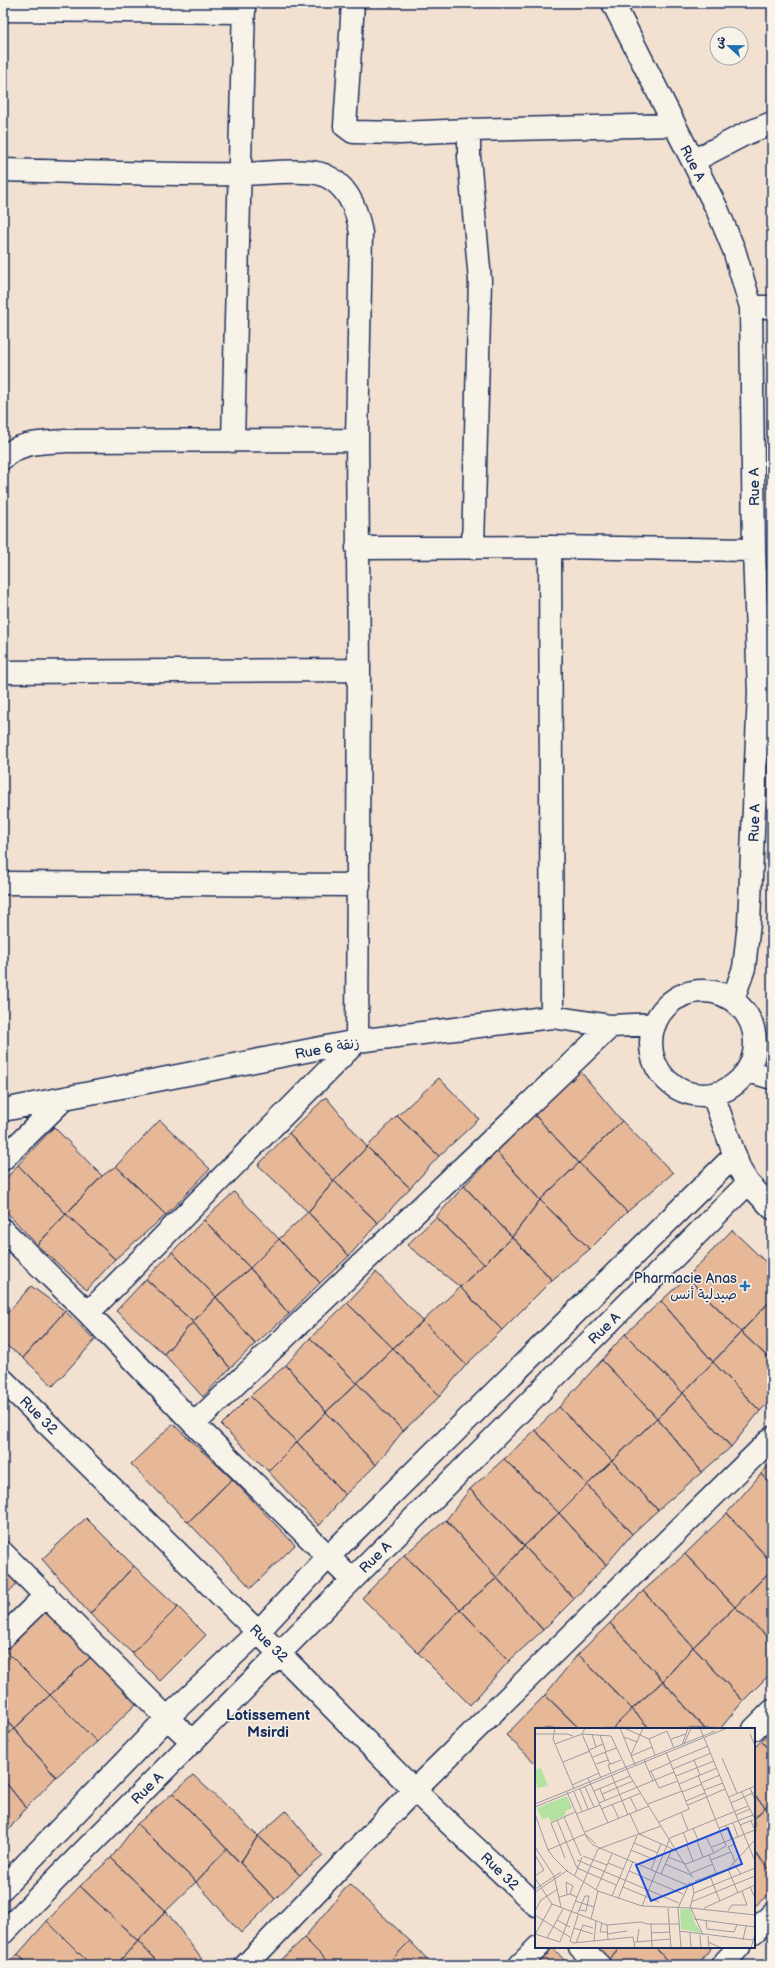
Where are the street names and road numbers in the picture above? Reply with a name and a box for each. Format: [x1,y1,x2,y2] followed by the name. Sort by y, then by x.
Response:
[676,142,709,185] street label: Rue A
[746,467,763,506] street label: Rue A
[745,803,764,842] street label: Rue A
[294,1034,361,1063] street label: Rue 6 زنقة
[585,1308,624,1348] street label: Rue A
[16,1393,62,1438] street label: Rue 32
[356,1537,395,1577] street label: Rue A
[246,1621,292,1666] street label: Rue 32
[128,1768,167,1808] street label: Rue A
[477,1849,523,1894] street label: Rue 32

